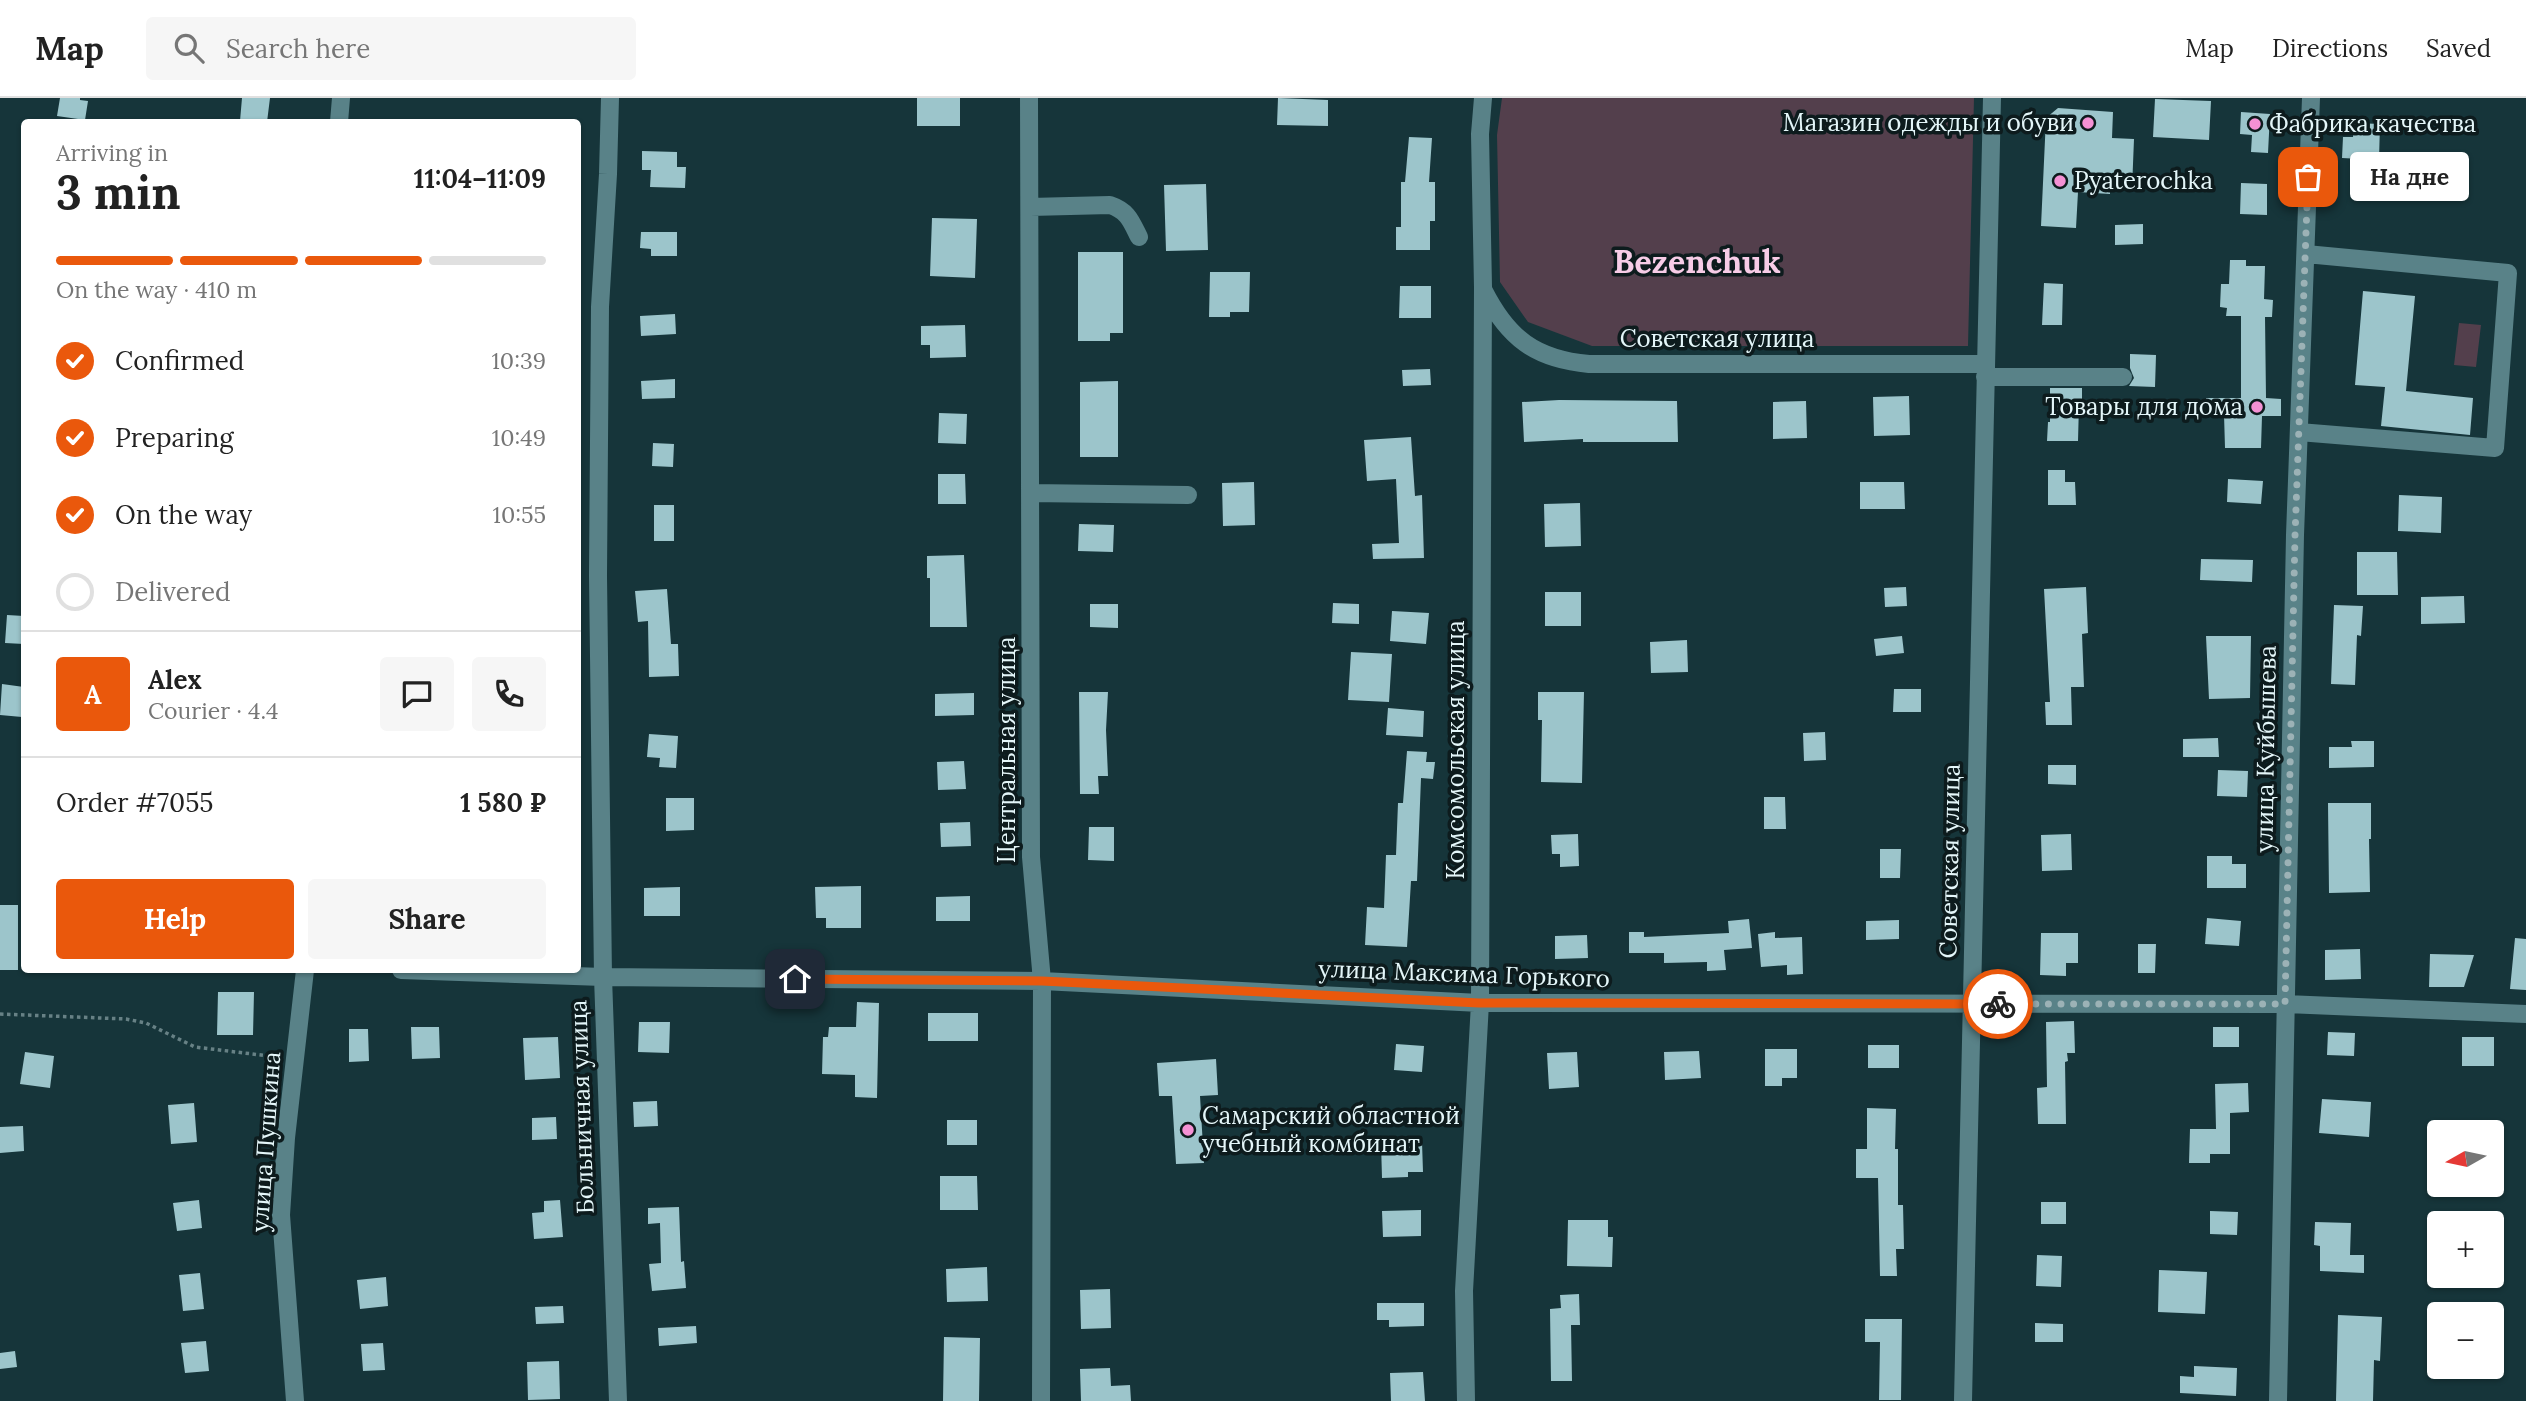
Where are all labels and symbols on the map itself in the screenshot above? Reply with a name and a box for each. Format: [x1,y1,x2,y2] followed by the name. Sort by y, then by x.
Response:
[1783,107,2074,138] place label: Магазин одежды и обуви
[2269,108,2476,139] place label: Фабрика качества
[2080,115,2096,131] marker: Магазин одежды и обуви
[2247,116,2263,132] marker: Фабрика качества
[2278,147,2338,207] pin
[2350,153,2469,202] callout: На дне
[2074,165,2213,196] place label: Pyaterochka
[2052,173,2068,189] marker: Pyaterochka
[1613,241,1781,282] district label: Bezenchuk
[1620,323,1814,354] street label: Советская улица
[2045,391,2243,422] place label: Товары для дома
[2249,399,2265,415] marker: Товары для дома
[1440,620,1471,880] street label: Комсомольская улица
[991,637,1022,863] street label: Центральная улица
[2248,645,2283,853] street label: улица Куйбышева
[1932,763,1967,959] street label: Советская улица
[765,949,825,1009] pin
[1318,953,1610,994] street label: улица Максима Горького
[1963,969,2033,1039] courier
[562,999,601,1215] street label: Больничная улица
[244,1051,287,1233] street label: улица Пушкина
[1202,1100,1460,1159] place label: Самарский областной учебный комбинат
[2427,1120,2504,1197] north arrow
[1180,1122,1196,1138] marker: Самарский областной учебный комбинат

